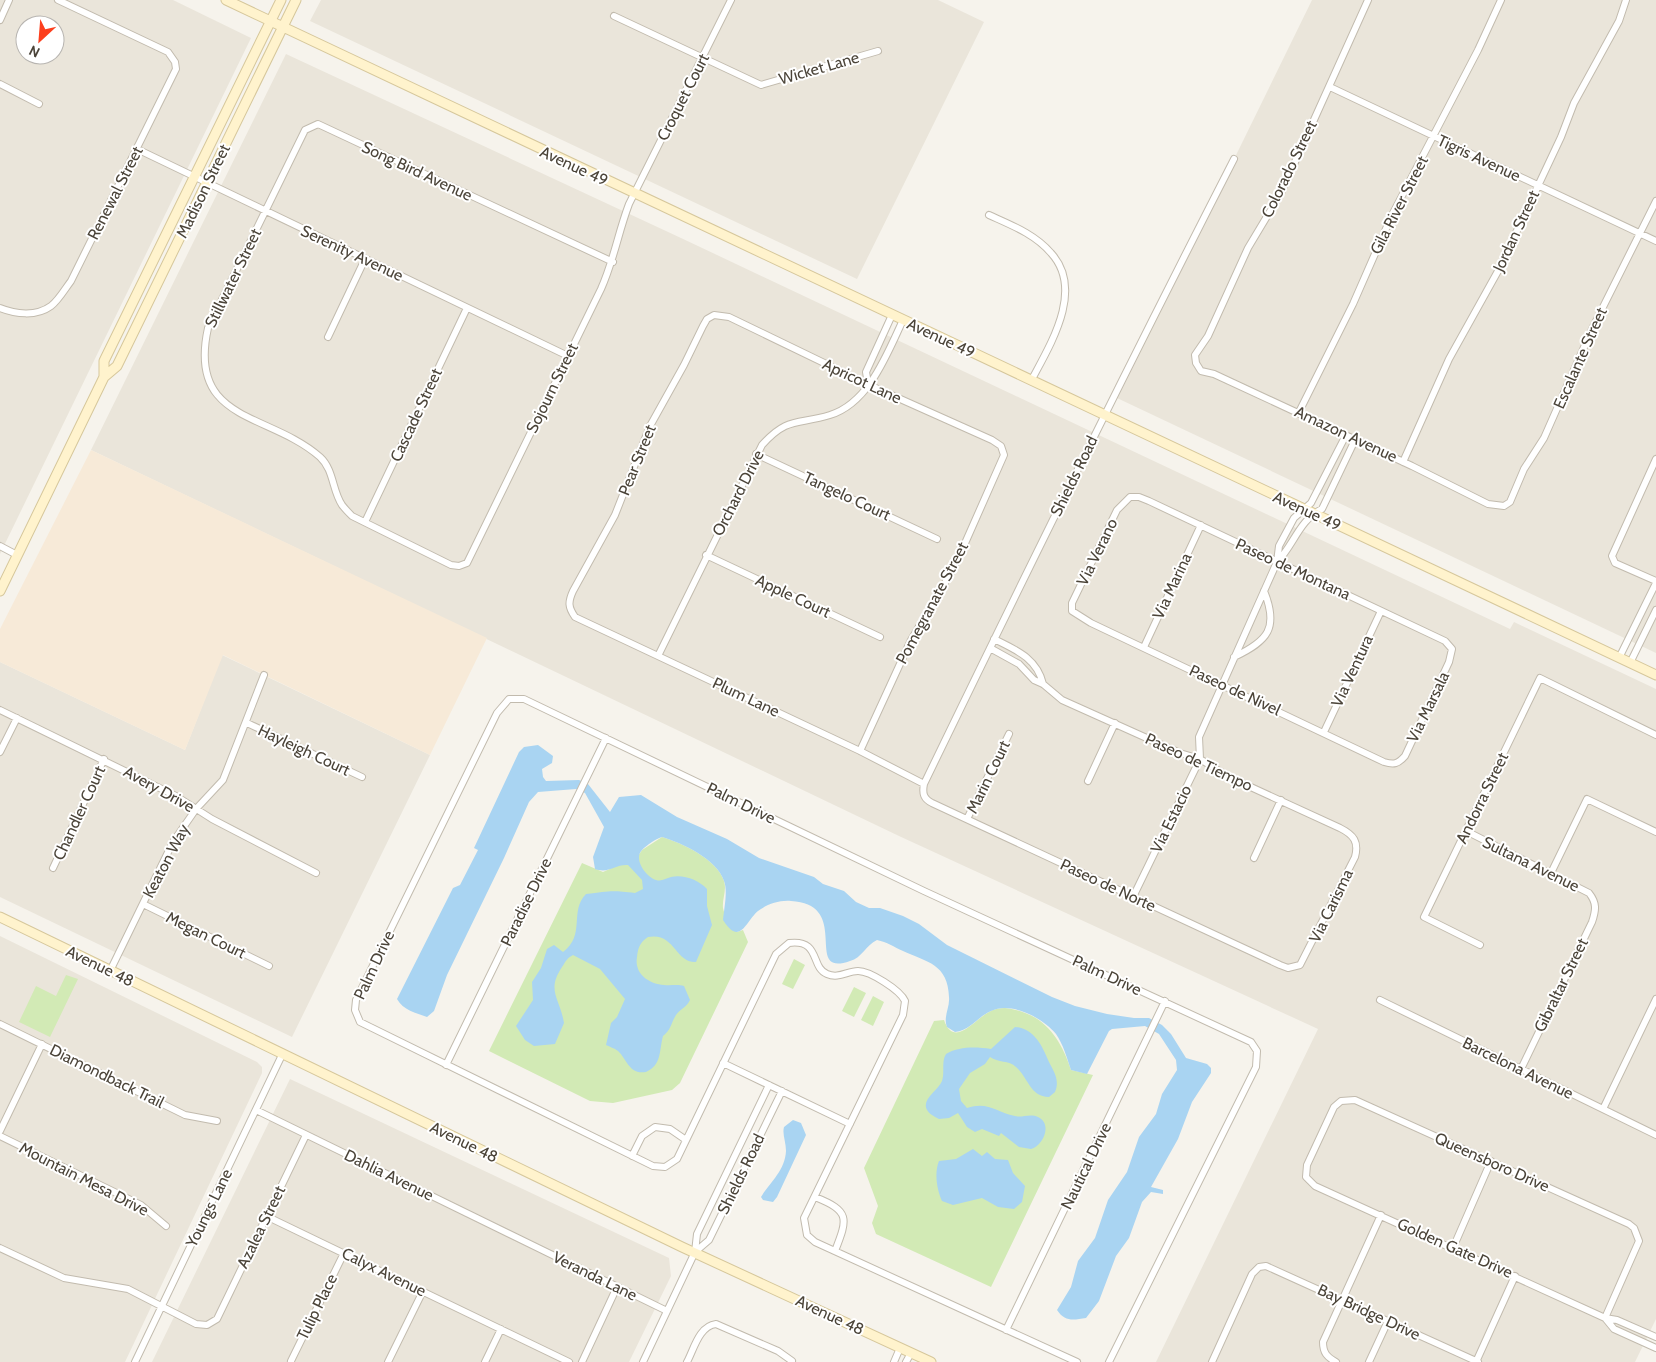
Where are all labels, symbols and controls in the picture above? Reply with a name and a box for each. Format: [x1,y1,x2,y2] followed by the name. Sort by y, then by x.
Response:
[15,15,65,65] north arrow
[26,41,43,62] text: N
[777,47,861,89] street label: Wicket Lane
[653,50,713,144] street label: Croquet Court
[1257,117,1321,221] street label: Colorado Street
[1435,131,1523,185] street label: Tigris Avenue
[359,137,475,205] street label: Song Bird Avenue
[172,140,234,241] street label: Madison Street
[537,142,611,190] street label: Avenue 49
[83,143,147,243] street label: Renewal Street
[1366,152,1432,257] street label: Gila River Street
[1488,187,1543,276] street label: Jordan Street
[298,221,406,285] street label: Serenity Avenue
[201,225,265,331] street label: Stillwater Street
[1549,304,1611,412] street label: Escalante Street
[904,314,978,362] street label: Avenue 49
[522,340,582,436] street label: Sojourn Street
[820,354,904,408] street label: Apricot Lane
[386,365,446,465] street label: Cascade Street
[1292,402,1400,466] street label: Amazon Avenue
[614,421,660,498] street label: Pear Street
[1046,433,1102,519] street label: Shields Road
[708,447,768,539] street label: Orchard Drive
[801,468,894,525] street label: Tangelo Court
[1270,487,1344,535] street label: Avenue 49
[1073,515,1122,589] street label: Via Verano
[1233,534,1354,604] street label: Paseo de Montana
[892,538,972,667] street label: Pomegranate Street
[1148,550,1196,622] street label: Via Marina
[753,570,834,622] street label: Apple Court
[1327,632,1377,710] street label: Via Ventura
[1186,661,1284,720] street label: Paseo de Nivel
[1403,668,1453,746] street label: Via Marsala
[709,673,783,721] street label: Plum Lane
[255,720,354,780] street label: Hayleigh Court
[1142,729,1256,795] street label: Paseo de Tiempo
[962,737,1014,817] street label: Marin Court
[1452,749,1512,847] street label: Andorra Street
[49,762,109,863] street label: Chandler Court
[120,762,198,816] street label: Avery Drive
[704,778,778,828] street label: Palm Drive
[1146,782,1196,856] street label: Via Estacio
[139,821,193,901] street label: Keaton Way
[1479,832,1583,896] street label: Sultana Avenue
[496,855,556,949] street label: Paradise Drive
[1057,855,1159,915] street label: Paseo de Norte
[1305,866,1357,946] street label: Via Carisma
[163,908,250,963] street label: Megan Court
[350,927,398,1003] street label: Palm Drive
[1530,934,1592,1035] street label: Gibraltar Street
[63,941,137,991] street label: Avenue 48
[1069,951,1145,999] street label: Palm Drive
[1460,1033,1576,1103] street label: Barcelona Avenue
[47,1040,167,1112] street label: Diamondback Trail
[427,1117,501,1167] street label: Avenue 48
[1057,1120,1115,1212] street label: Nautical Drive
[1432,1128,1552,1196] street label: Queensboro Drive
[713,1131,769,1217] street label: Shields Road
[16,1138,152,1220] street label: Mountain Mesa Drive
[341,1145,437,1205] street label: Dahlia Avenue
[181,1166,236,1251] street label: Youngs Lane
[233,1182,289,1271] street label: Azalea Street
[1394,1214,1516,1282] street label: Golden Gate Drive
[339,1243,429,1301] street label: Calyx Avenue
[550,1247,640,1305] street label: Veranda Lane
[293,1271,341,1343] street label: Tulip Place
[1315,1280,1423,1344] street label: Bay Bridge Drive
[793,1291,867,1339] street label: Avenue 48

